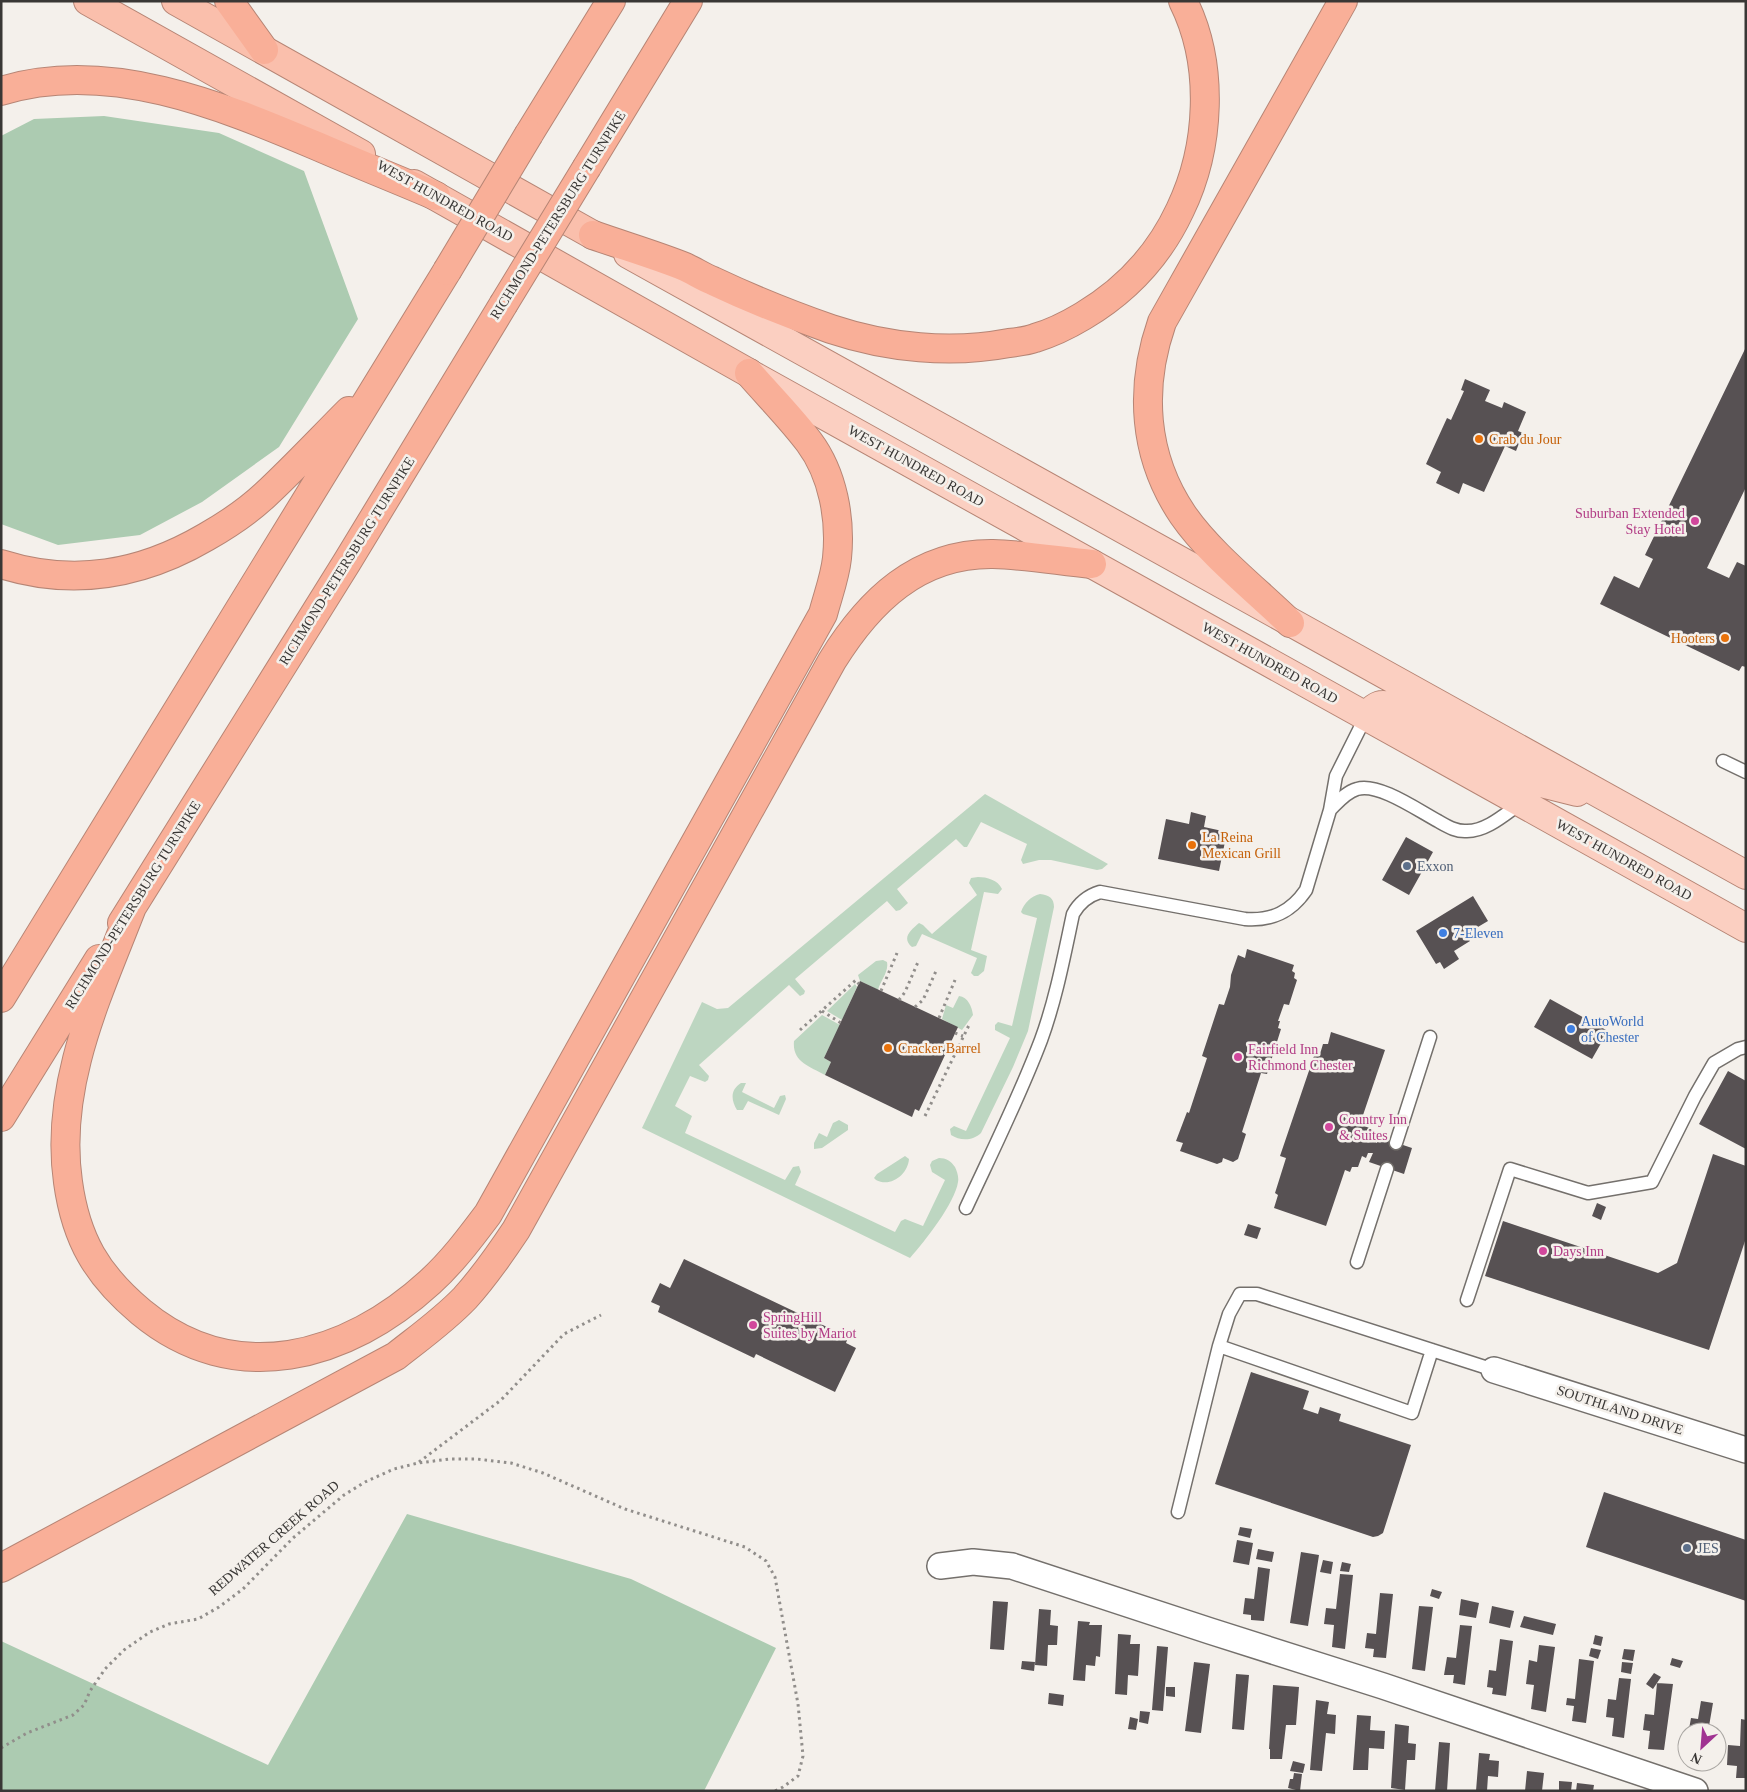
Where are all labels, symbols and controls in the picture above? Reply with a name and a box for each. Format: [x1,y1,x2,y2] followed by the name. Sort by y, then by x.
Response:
[487,108,629,322] street label: RICHMOND-PETERSBURG TURNPIKE
[374,157,516,245] street label: WEST HUNDRED ROAD
[845,422,987,510] street label: WEST HUNDRED ROAD
[1489,432,1562,447] place label: Crab du Jour
[1473,433,1485,445] marker: Crab du Jour
[276,454,418,668] street label: RICHMOND-PETERSBURG TURNPIKE
[1575,506,1685,537] place label: Suburban Extended Stay Hotel
[1689,515,1701,527] marker: Suburban Extended Stay Hotel
[1199,619,1341,707] street label: WEST HUNDRED ROAD
[1671,631,1715,646] place label: Hooters
[1719,632,1731,644] marker: Hooters
[62,798,204,1012] street label: RICHMOND-PETERSBURG TURNPIKE
[1553,816,1695,904] street label: WEST HUNDRED ROAD
[1202,830,1281,861] place label: La Reina Mexican Grill
[1186,839,1198,851] marker: La Reina Mexican Grill
[1417,859,1454,874] place label: Exxon
[1401,860,1413,872] marker: Exxon
[1453,926,1504,941] place label: 7-Eleven
[1437,927,1449,939] marker: 7-Eleven
[1581,1014,1644,1045] place label: AutoWorld of Chester
[1565,1023,1577,1035] marker: AutoWorld of Chester
[898,1041,981,1056] place label: Cracker Barrel
[882,1042,894,1054] marker: Cracker Barrel
[1248,1042,1353,1073] place label: Fairfield Inn Richmond Chester
[1232,1051,1244,1063] marker: Fairfield Inn Richmond Chester
[1339,1112,1407,1143] place label: Country Inn & Suites
[1323,1121,1335,1133] marker: Country Inn & Suites
[1553,1244,1604,1259] place label: Days Inn
[1537,1245,1549,1257] marker: Days Inn
[763,1310,856,1341] place label: SpringHill Suites by Mariot
[747,1319,759,1331] marker: SpringHill Suites by Mariot
[1555,1382,1685,1438] street label: SOUTHLAND DRIVE
[206,1477,342,1599] street label: REDWATER CREEK ROAD
[1697,1541,1719,1556] place label: JES
[1681,1542,1693,1554] marker: JES
[1677,1722,1727,1772] north arrow
[1689,1749,1704,1767] text: N

